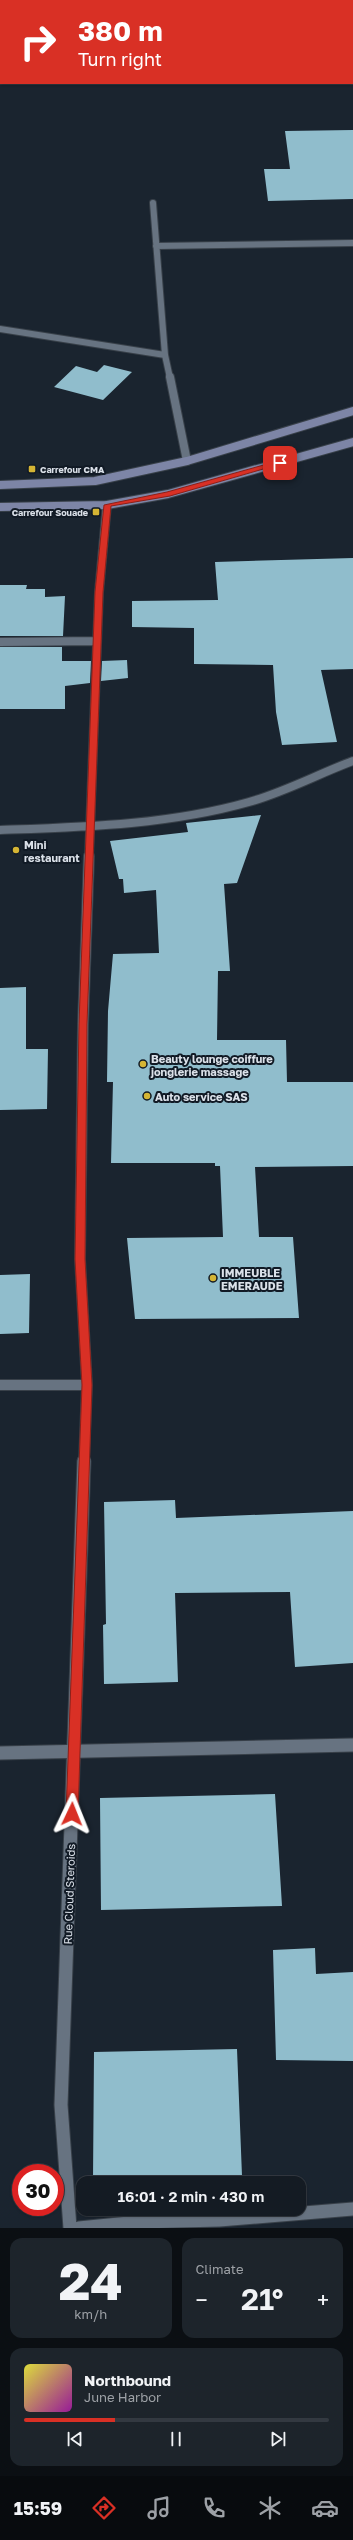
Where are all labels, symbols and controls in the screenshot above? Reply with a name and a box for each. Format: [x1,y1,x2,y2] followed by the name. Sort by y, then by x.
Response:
[78,14,163,47] text: 380 m
[12,16,64,68] icon: right
[78,48,162,70] text: Turn right
[263,446,297,480] pin
[269,452,291,474] icon: arrive
[27,464,37,474] marker: Carrefour CMA
[40,464,105,475] place label: Carrefour CMA
[12,507,89,518] place label: Carrefour Souade
[91,507,101,517] marker: Carrefour Souade
[24,838,80,864] place label: Mini restaurant
[11,845,21,855] marker: Mini restaurant
[150,1052,273,1078] place label: Beauty lounge coiffure jonglerie massage
[138,1059,148,1069] marker: Beauty lounge coiffure jonglerie massage
[155,1090,248,1103] place label: Auto service SAS
[142,1091,152,1101] marker: Auto service SAS
[221,1266,283,1292] place label: IMMEUBLE EMERAUDE
[208,1273,218,1283] marker: IMMEUBLE EMERAUDE
[51,1793,93,1835] position arrow
[61,1843,77,1945] street label: Rue Cloud Steroids
[12,2164,64,2216] speed limit sign: 30
[118,2187,264,2205] text: 16:01 · 2 min · 430 m
[59,2249,123,2311] text: 24
[196,2261,243,2277] text: Climate
[241,2281,284,2317] text: 21°
[196,2286,208,2313] text: −
[317,2286,329,2313] text: +
[74,2306,107,2322] text: km/h
[84,2371,171,2389] text: Northbound
[84,2389,161,2405] text: June Harbor
[64,2428,86,2450] icon: previous
[165,2428,187,2450] icon: pause
[267,2428,289,2450] icon: next
[90,2494,118,2522] icon: directions
[145,2494,173,2522] icon: music
[200,2494,228,2522] icon: phone
[256,2494,284,2522] icon: climate
[311,2494,339,2522] icon: car
[14,2497,62,2519] text: 15:59

